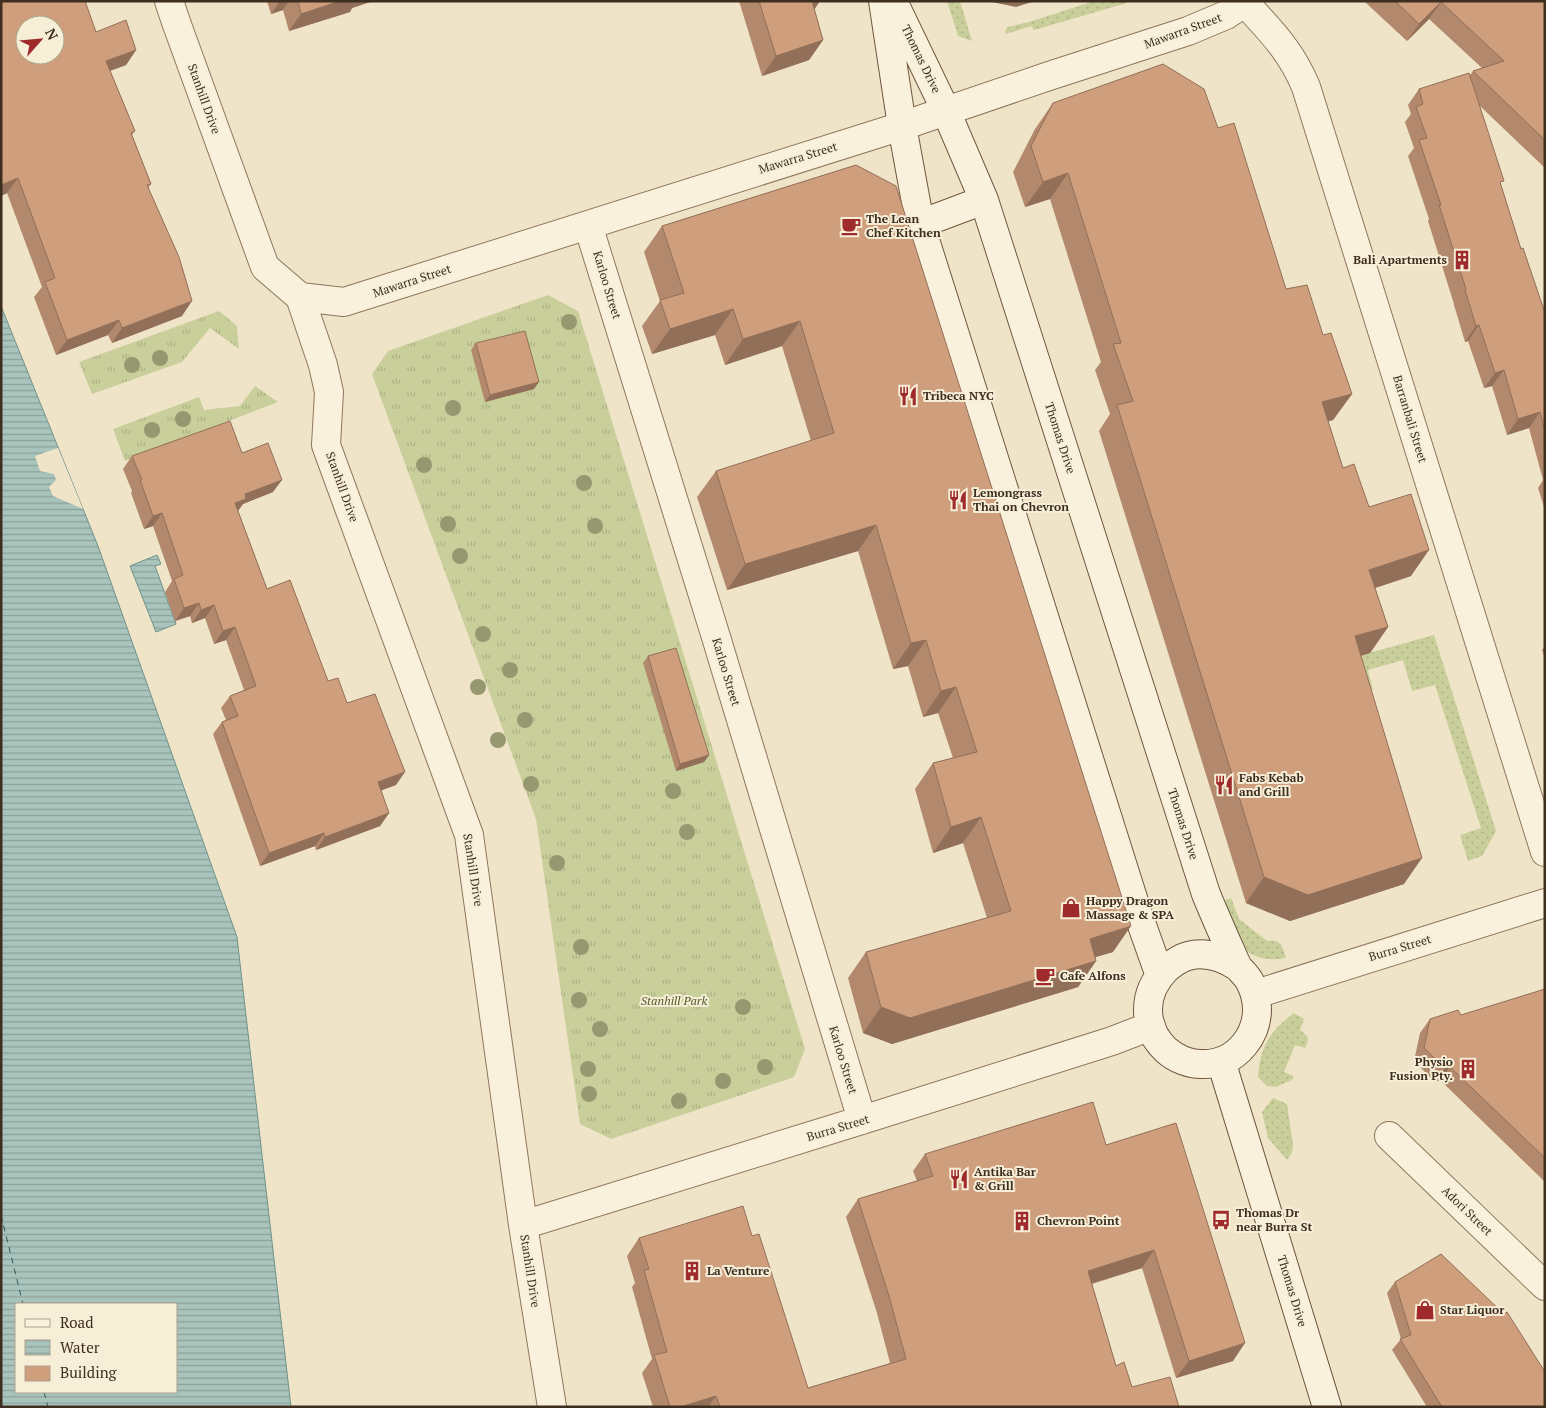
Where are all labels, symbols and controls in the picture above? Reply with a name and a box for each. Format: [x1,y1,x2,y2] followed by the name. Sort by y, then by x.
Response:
[1142,9,1224,52] street label: Mawarra Street
[15,15,65,65] north arrow
[898,22,944,95] street label: Thomas Drive
[41,25,63,43] text: N
[185,62,224,136] street label: Stanhill Drive
[757,138,840,177] street label: Mawarra Street
[866,211,941,240] place label: The Lean Chef Kitchen
[840,215,862,237] cafe icon: The Lean Chef Kitchen
[590,249,625,321] street label: Karloo Street
[1451,249,1473,271] building icon: Bali Apartments
[1353,252,1448,267] place label: Bali Apartments
[371,261,453,300] street label: Mawarra Street
[1390,373,1431,465] street label: Barranbali Street
[897,385,919,407] restaurant icon: Tribeca NYC
[923,388,994,403] place label: Tribeca NYC
[1042,400,1079,475] street label: Thomas Drive
[323,450,362,524] street label: Stanhill Drive
[973,485,1069,514] place label: Lemongrass Thai on Chevron
[947,489,969,511] restaurant icon: Lemongrass Thai on Chevron
[709,636,744,708] street label: Karloo Street
[1239,770,1304,799] place label: Fabs Kebab and Grill
[1213,774,1235,796] restaurant icon: Fabs Kebab and Grill
[1165,786,1202,861] street label: Thomas Drive
[460,832,487,907] street label: Stanhill Drive
[1086,893,1174,922] place label: Happy Dragon Massage & SPA
[1060,897,1082,919] shop icon: Happy Dragon Massage & SPA
[1367,931,1433,964] street label: Burra Street
[1034,965,1056,987] cafe icon: Cafe Alfons
[1060,968,1126,983] place label: Cafe Alfons
[641,993,707,1008] park label: Stanhill Park
[826,1024,861,1096] street label: Karloo Street
[1389,1054,1453,1083] place label: Physio Fusion Pty.
[1457,1058,1479,1080] building icon: Physio Fusion Pty.
[805,1111,871,1144] street label: Burra Street
[974,1164,1037,1193] place label: Antika Bar & Grill
[948,1168,970,1190] restaurant icon: Antika Bar & Grill
[1439,1183,1496,1239] street label: Adori Street
[1236,1205,1312,1234] place label: Thomas Dr near Burra St
[1210,1209,1232,1231] bus stop icon: Thomas Dr near Burra St
[1011,1210,1033,1232] building icon: Chevron Point
[1037,1213,1120,1228] place label: Chevron Point
[517,1233,544,1308] street label: Stanhill Drive
[1274,1253,1311,1329] street label: Thomas Drive
[681,1260,703,1282] building icon: La Venture
[707,1263,770,1278] place label: La Venture
[1414,1299,1436,1321] shop icon: Star Liquor
[1440,1302,1505,1317] place label: Star Liquor
[15,1303,178,1393] legend
[60,1312,93,1332] text: Road
[60,1337,100,1357] text: Water
[60,1362,118,1382] text: Building

